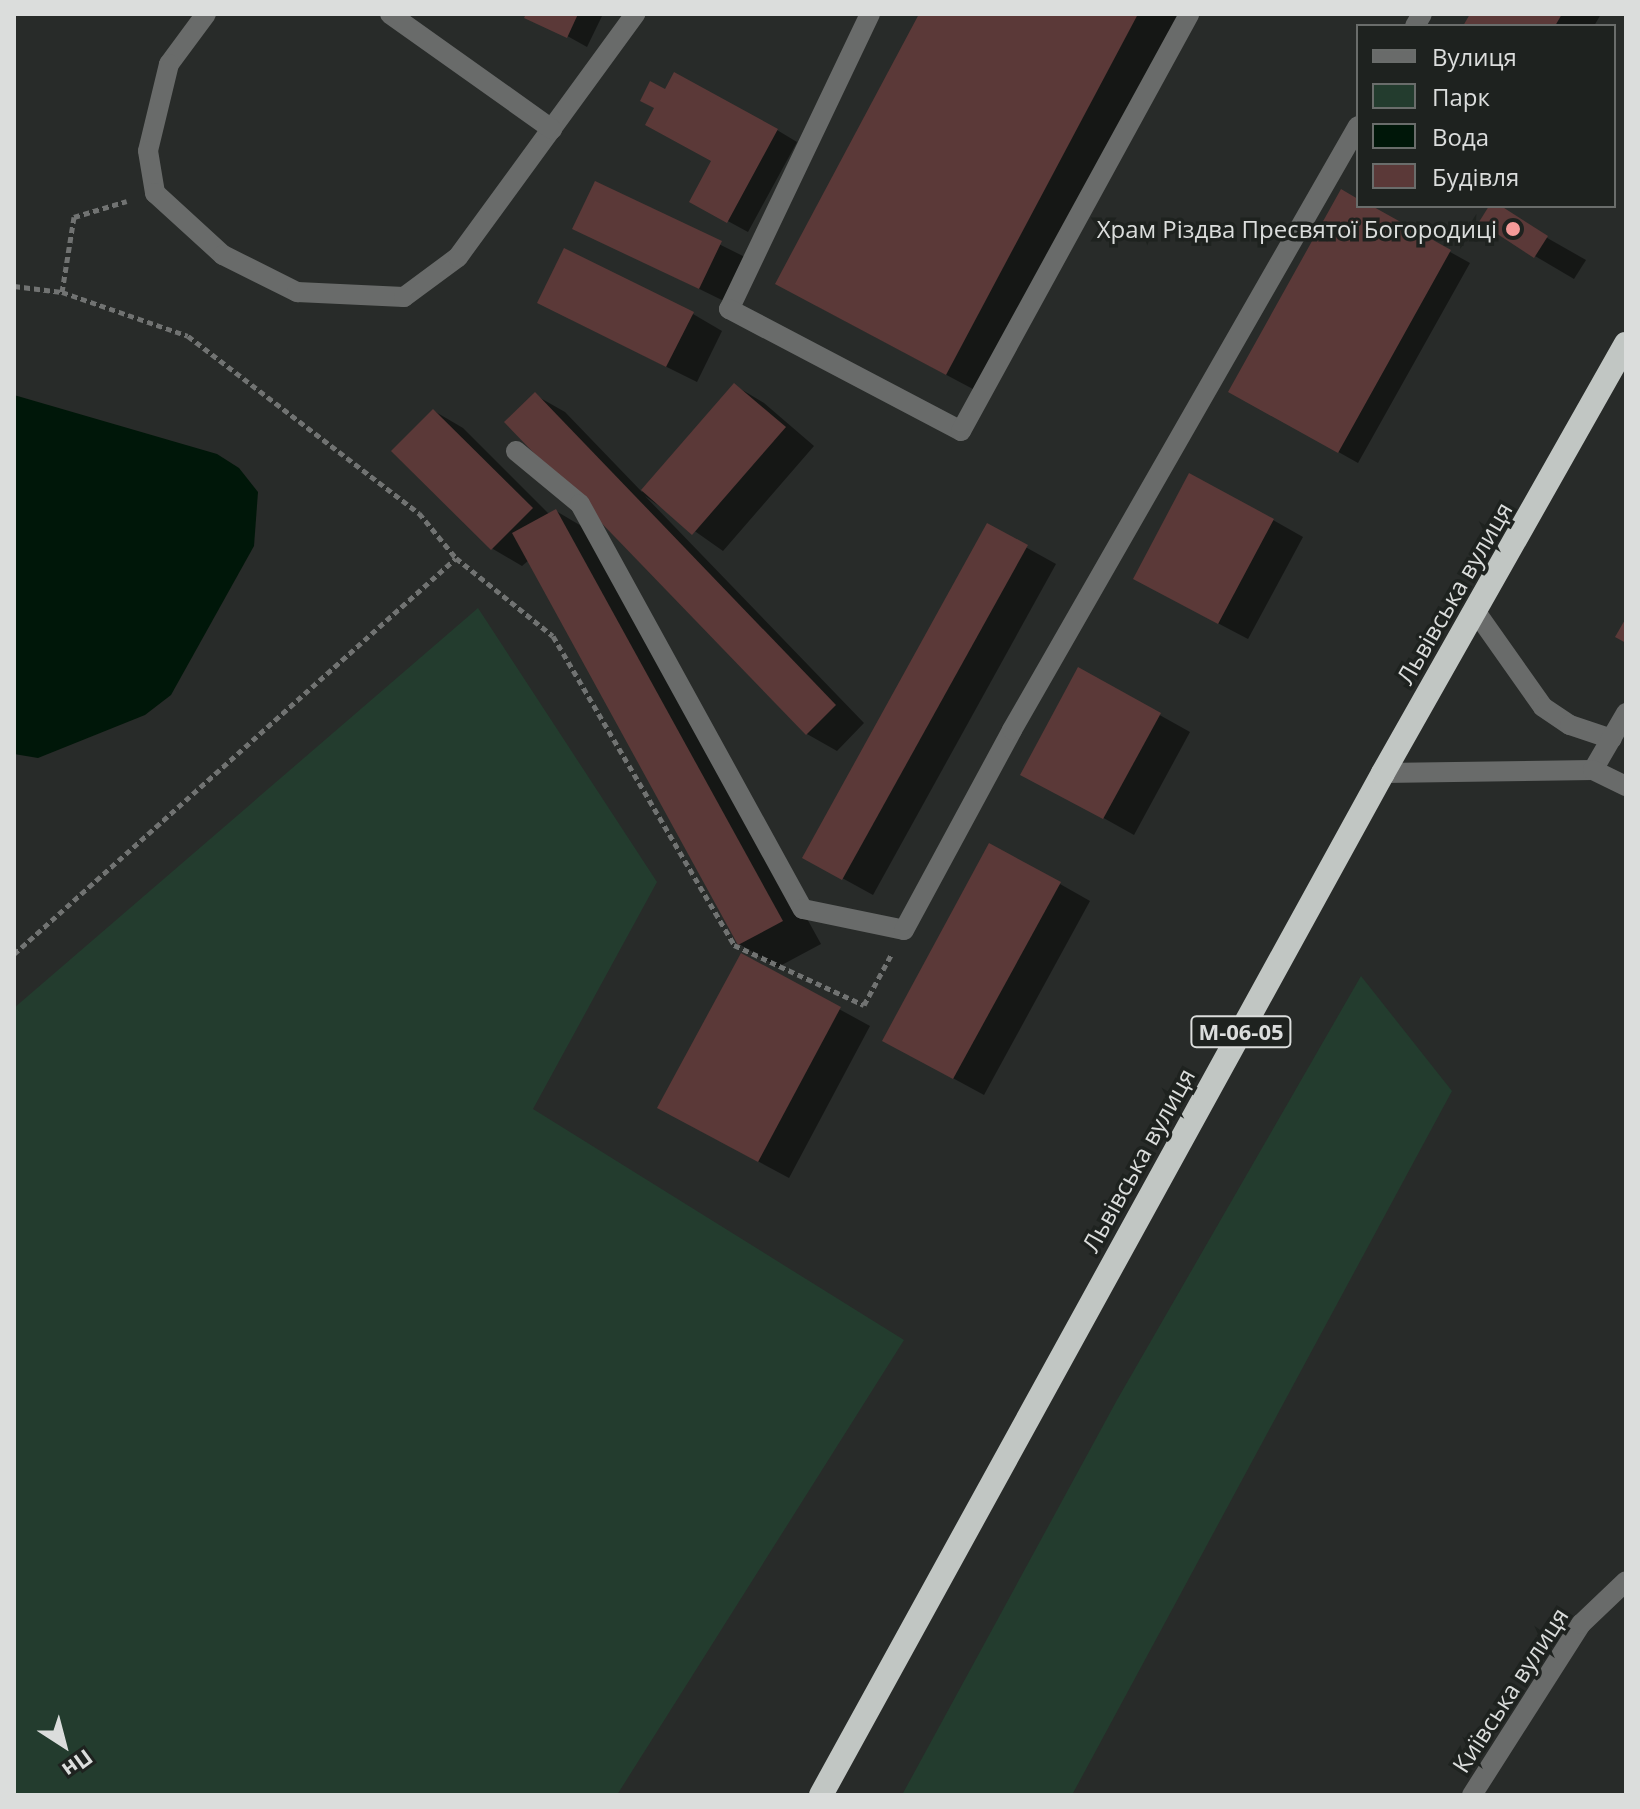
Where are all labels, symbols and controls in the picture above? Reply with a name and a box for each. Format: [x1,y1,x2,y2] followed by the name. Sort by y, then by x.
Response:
[1356,24,1616,208] legend
[1432,40,1517,73] text: Вулиця
[1432,80,1490,113] text: Парк
[1432,120,1489,153] text: Вода
[1432,160,1519,193] text: Будівля
[1097,215,1497,243] place label: Храм Різдва Пресвятої Богородиці
[1504,220,1522,238] marker: Храм Різдва Пресвятої Богородиці
[1390,497,1518,689] street label: Львівська вулиця
[1189,1014,1293,1050] road number: М-06-05
[1076,1063,1200,1257] street label: Львівська вулиця
[1446,1602,1574,1778] street label: Київська вулиця
[24,1705,104,1785] north arrow
[57,1743,99,1786] text: Пн

